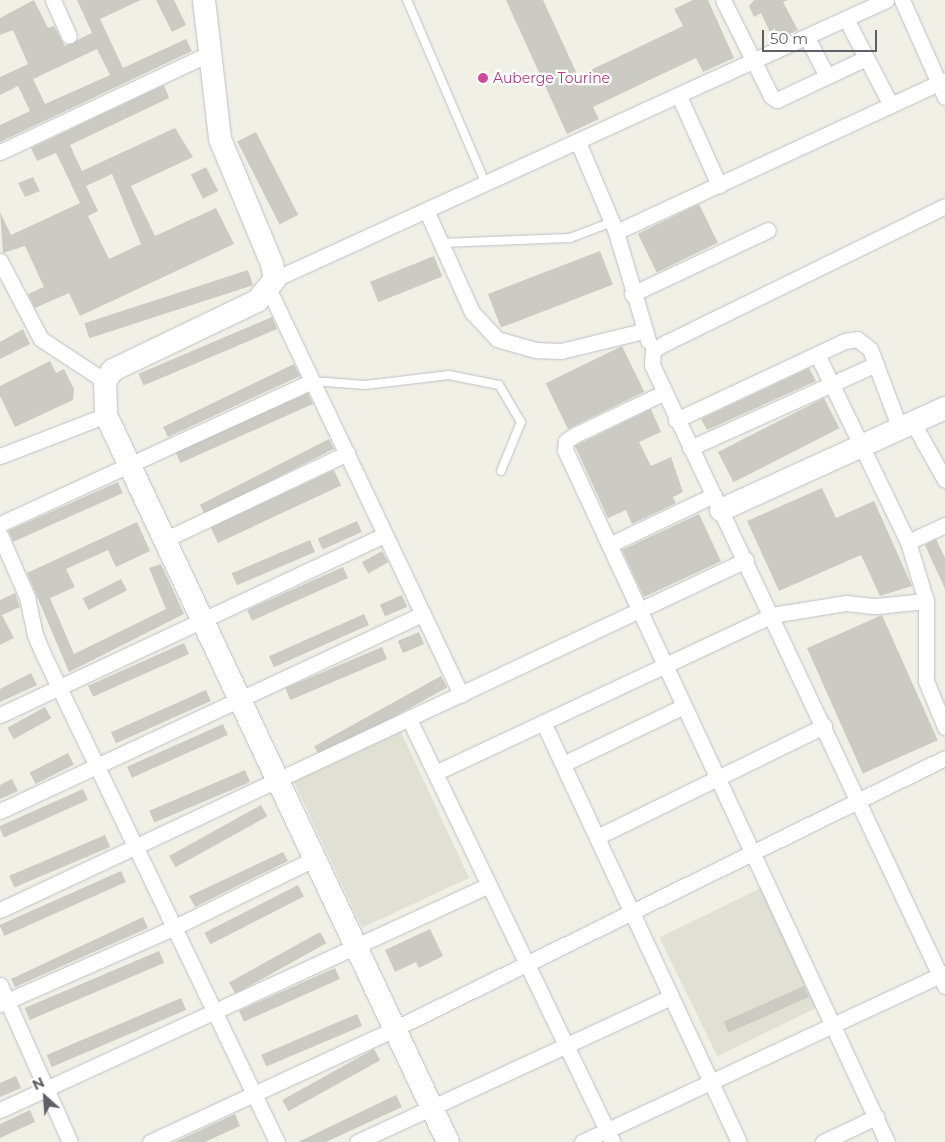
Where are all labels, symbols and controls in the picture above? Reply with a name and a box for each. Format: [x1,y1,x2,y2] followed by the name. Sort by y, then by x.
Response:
[765,20,880,52] scale bar
[770,29,808,48] text: 50 m
[493,70,610,86] place label: Auberge Tourine
[477,72,489,84] marker: Auberge Tourine
[20,1072,70,1122] north arrow
[29,1073,47,1094] text: N

